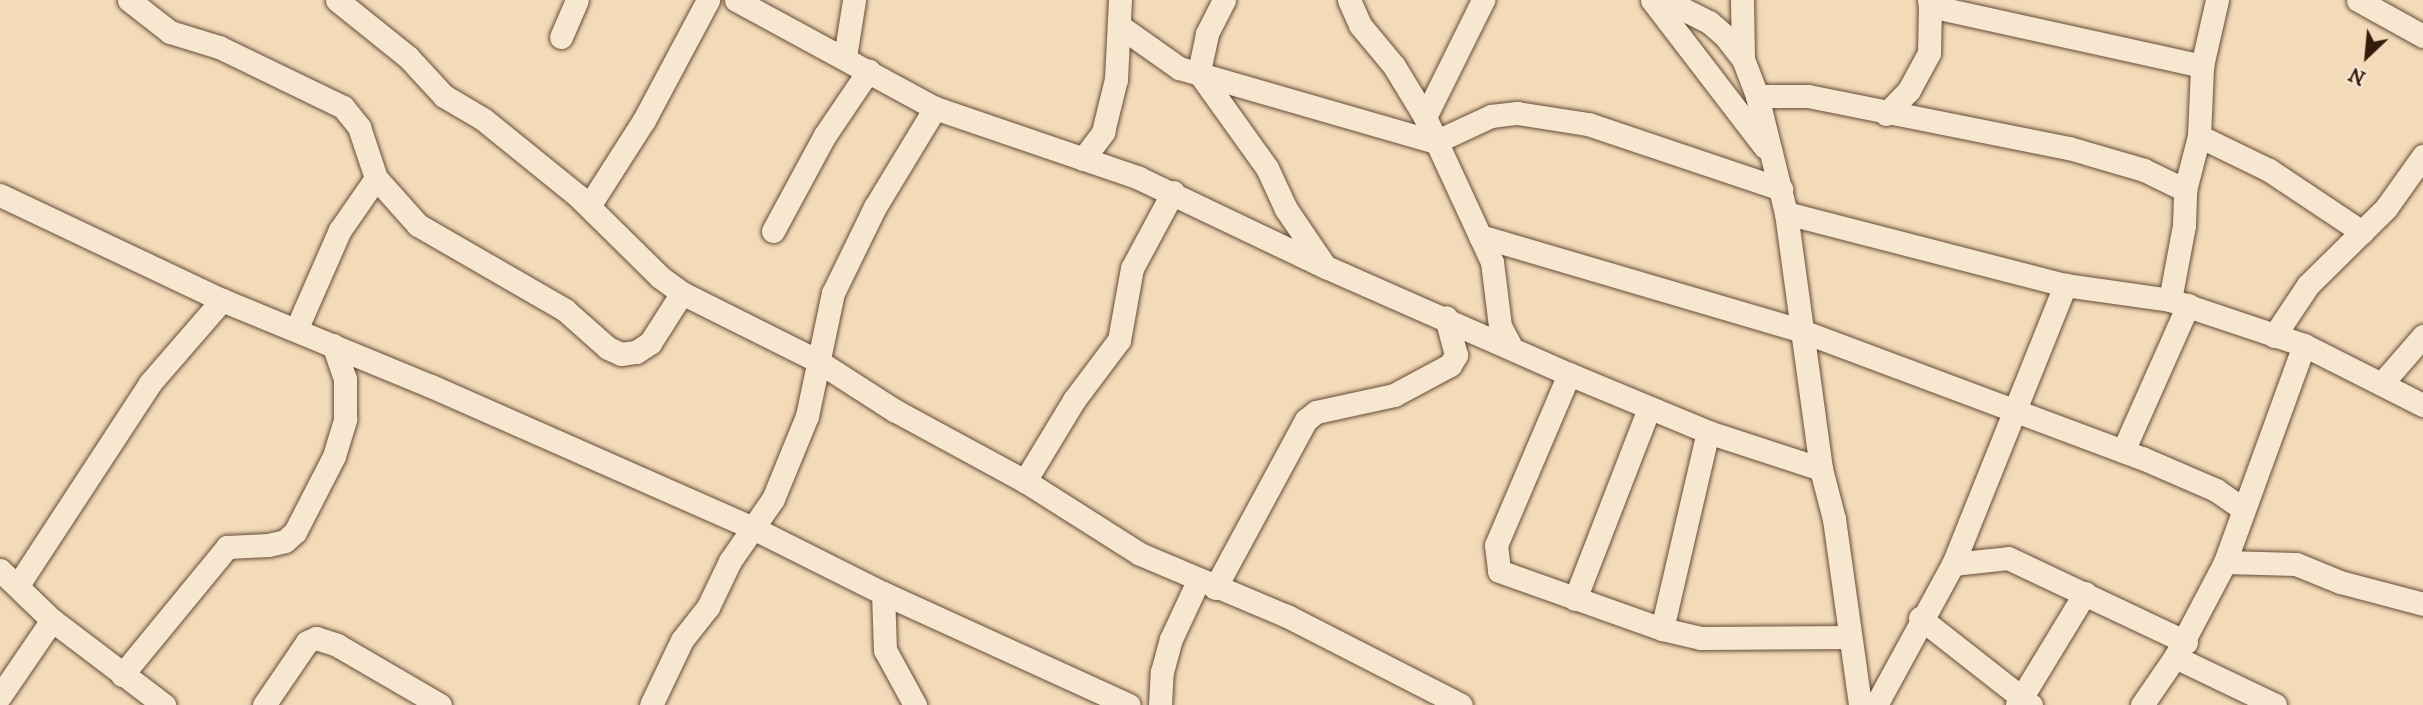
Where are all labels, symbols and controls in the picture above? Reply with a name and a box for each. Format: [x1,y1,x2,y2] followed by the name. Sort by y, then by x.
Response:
[2332,21,2402,91] north arrow
[2346,62,2370,89] text: N

